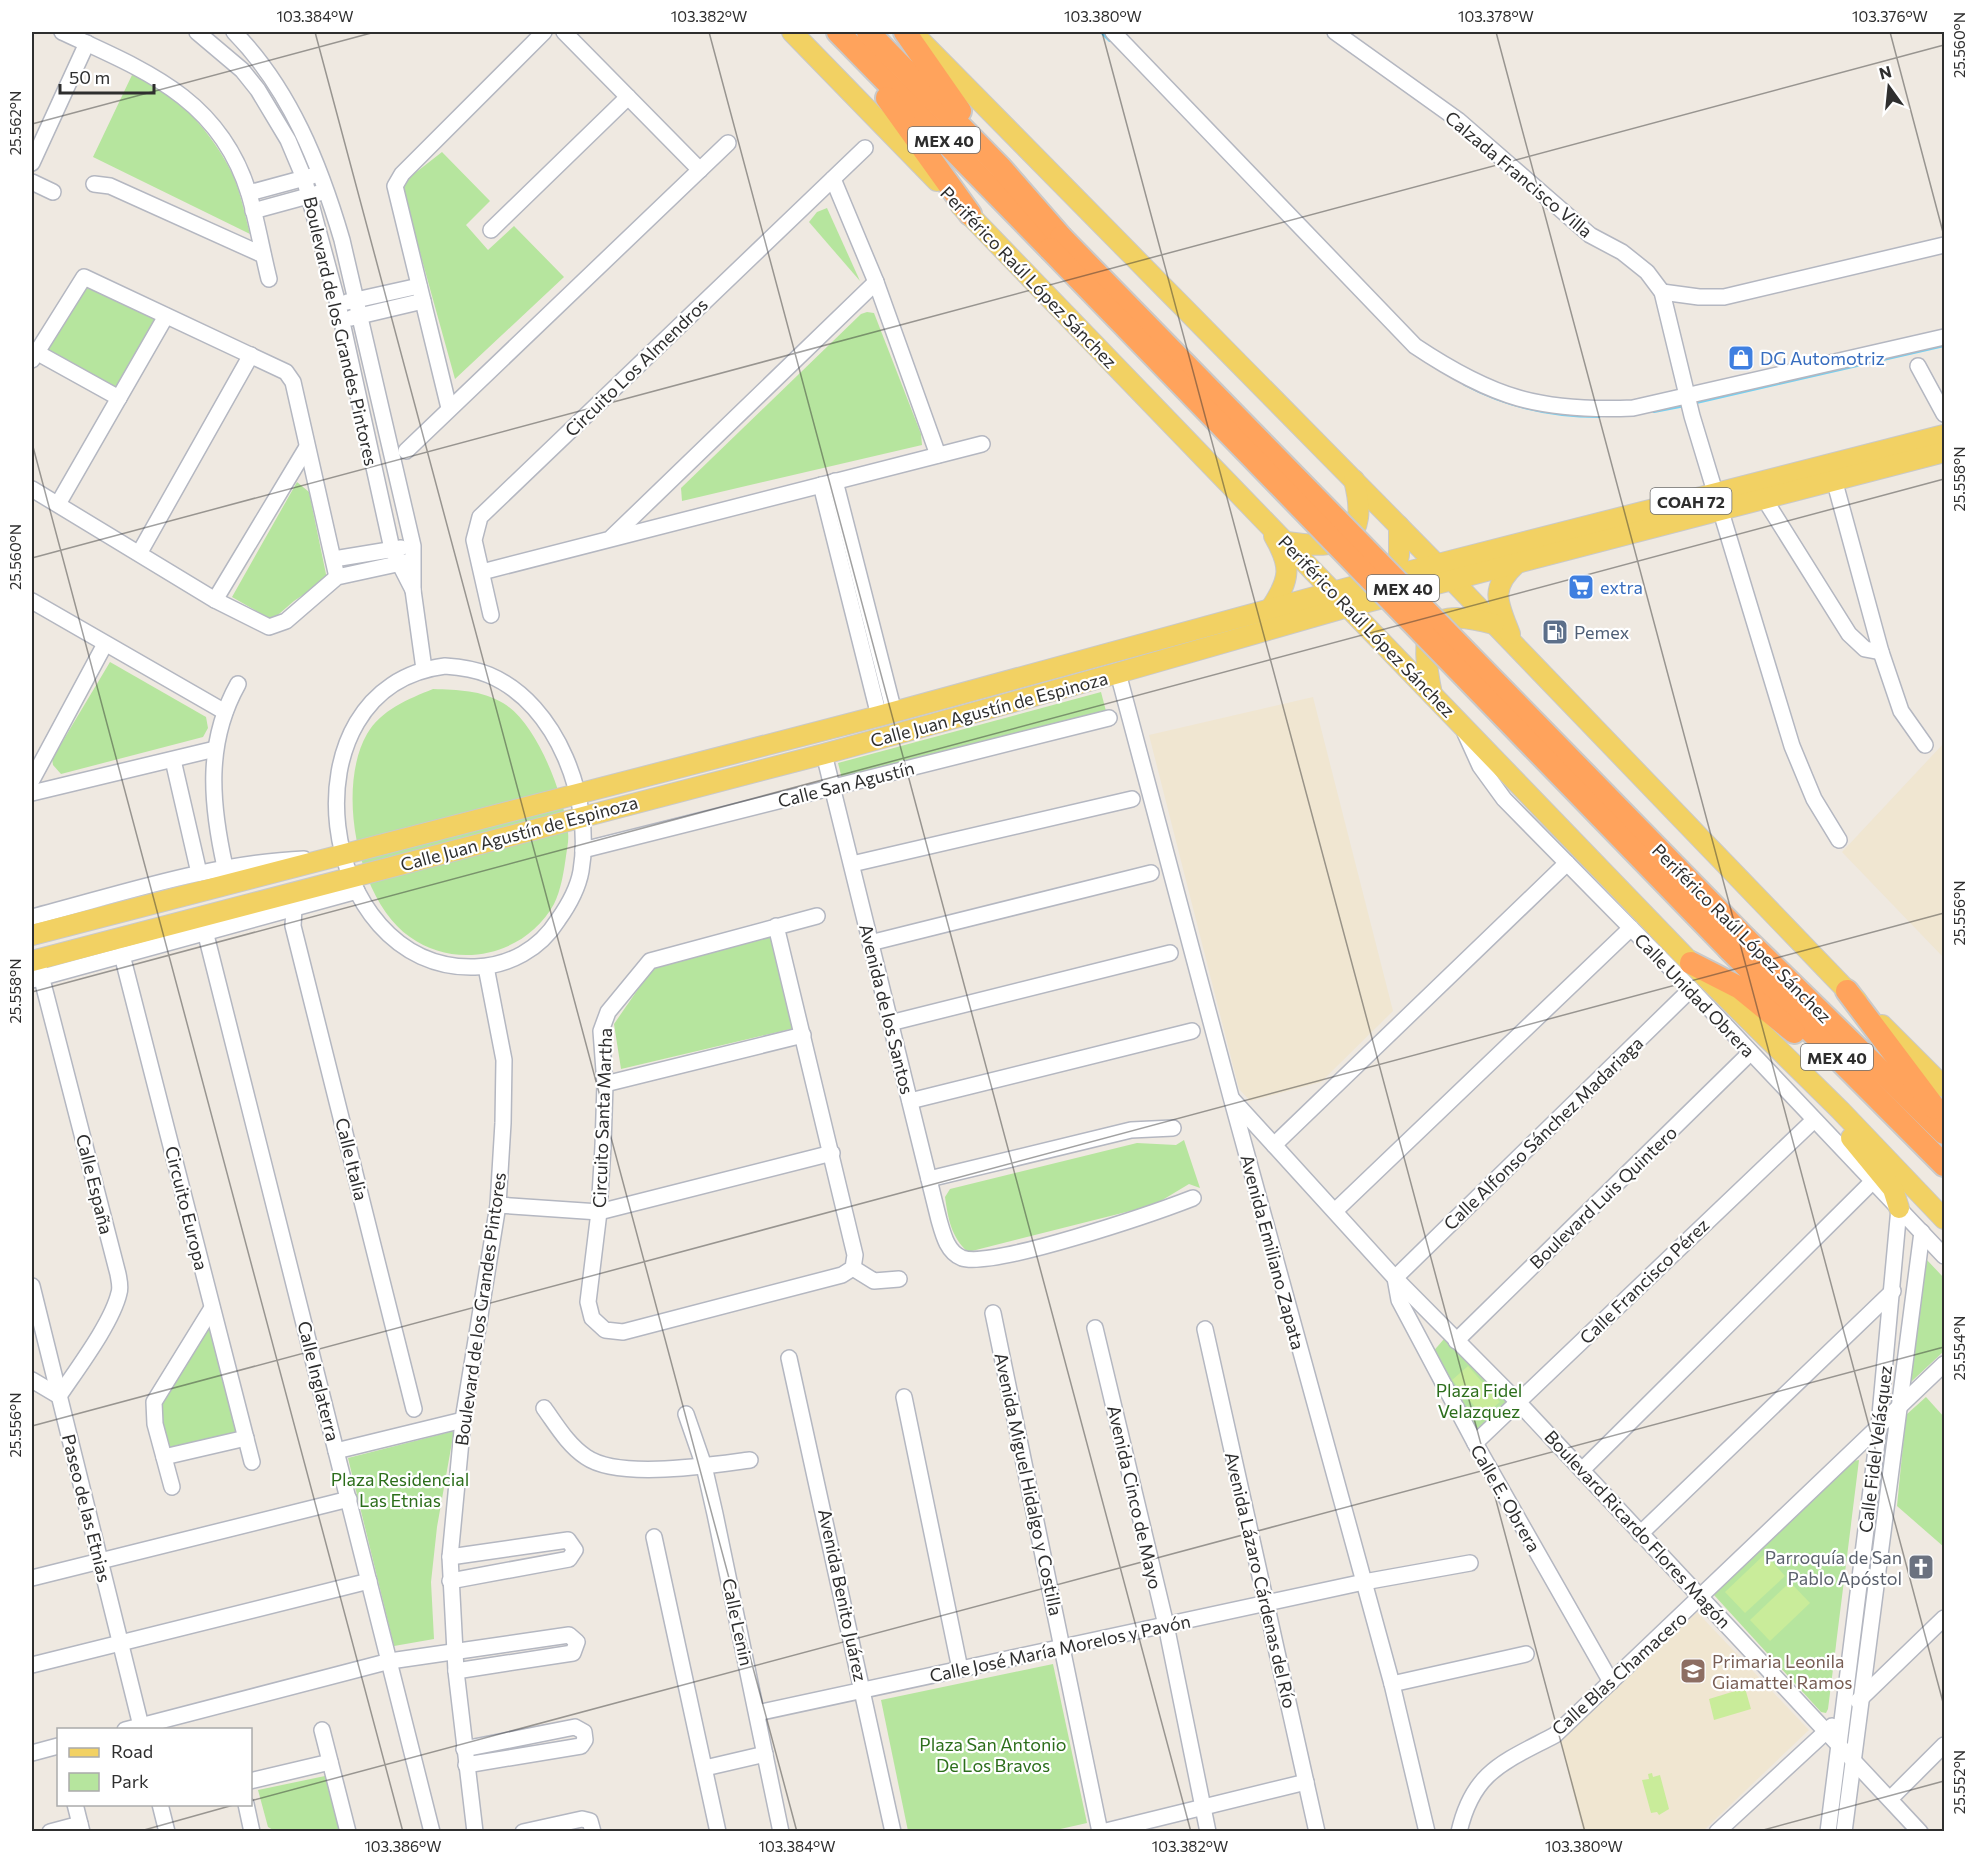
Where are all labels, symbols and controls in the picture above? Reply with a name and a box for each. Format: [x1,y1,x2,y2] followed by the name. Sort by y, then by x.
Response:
[277,7,354,25] text: 103.384°W
[671,7,747,25] text: 103.382°W
[1064,7,1142,25] text: 103.380°W
[1458,7,1534,25] text: 103.378°W
[1852,7,1928,25] text: 103.376°W
[1950,12,1968,78] text: 25.560°N
[60,57,154,95] scale bar
[1859,57,1919,117] north arrow
[1877,61,1893,83] text: N
[69,66,110,88] text: 50 m
[6,91,24,155] text: 25.562°N
[1441,106,1597,242] street label: Calzada Francisco Villa
[908,127,980,153] road number: MEX 40
[936,181,1122,373] street label: Periférico Raúl López Sánchez
[299,194,383,468] street label: Boulevard de los Grandes Pintores
[560,293,712,441] street label: Circuito Los Almendros
[1726,343,1756,373] shop icon: DG Automotriz
[1760,347,1885,369] place label: DG Automotriz
[1950,447,1968,511] text: 25.558°N
[1650,488,1732,514] road number: COAH 72
[6,524,24,590] text: 25.560°N
[1274,530,1460,722] street label: Periférico Raúl López Sánchez
[1566,572,1596,602] supermarket icon: extra
[1367,575,1439,601] road number: MEX 40
[1600,576,1643,598] place label: extra
[1540,617,1570,647] fuel station icon: Pemex
[1574,621,1630,643] place label: Pemex
[868,667,1110,751] street label: Calle Juan Agustín de Espinoza
[775,756,917,812] street label: Calle San Agustín
[398,791,640,875] street label: Calle Juan Agustín de Espinoza
[1648,839,1836,1027] street label: Periférico Raúl López Sánchez
[1950,881,1968,945] text: 25.556°N
[855,922,919,1096] street label: Avenida de los Santos
[1630,928,1760,1062] street label: Calle Unidad Obrera
[6,959,24,1023] text: 25.558°N
[588,1028,616,1208] street label: Circuito Santa Martha
[1439,1032,1647,1234] street label: Calle Alfonso Sánchez Madariaga
[1801,1044,1873,1070] road number: MEX 40
[331,1115,373,1203] street label: Calle Italia
[1525,1121,1681,1273] street label: Boulevard Luis Quintero
[72,1132,118,1236] street label: Calle España
[161,1144,213,1272] street label: Circuito Europa
[1236,1152,1310,1352] street label: Avenida Emiliano Zapata
[450,1171,510,1447] street label: Boulevard de los Grandes Pintores
[1575,1214,1713,1348] street label: Calle Francisco Pérez
[1950,1316,1968,1380] text: 25.554°N
[293,1319,345,1443] street label: Calle Inglaterra
[990,1351,1068,1617] street label: Avenida Miguel Hidalgo y Costilla
[1854,1364,1896,1534] street label: Calle Fidel Velásquez
[1436,1379,1522,1422] park label: Plaza Fidel Velazquez
[6,1393,24,1457] text: 25.556°N
[1103,1403,1167,1591] street label: Avenida Cinco de Mayo
[1540,1425,1736,1633] street label: Boulevard Ricardo Flores Magón
[58,1432,116,1584] street label: Paseo de las Etnias
[1466,1440,1546,1556] street label: Calle E. Obrera
[1221,1450,1301,1710] street label: Avenida Lázaro Cárdenas del Río
[331,1468,469,1511] park label: Plaza Residencial Las Etnias
[814,1507,872,1683] street label: Avenida Benito Juárez
[1765,1546,1902,1589] place label: Parroquía de San Pablo Apóstol
[1906,1552,1936,1582] church icon: Parroquía de San Pablo Apóstol
[718,1576,758,1668] street label: Calle Lenin
[1547,1607,1691,1739] street label: Calle Blas Chamacero
[927,1610,1193,1686] street label: Calle José María Morelos y Pavón
[1712,1650,1852,1693] place label: Primaria Leonila Giamattei Ramos
[1678,1656,1708,1686] school or university icon: Primaria Leonila Giamattei Ramos
[57,1728,252,1806] legend
[919,1733,1067,1776] park label: Plaza San Antonio De Los Bravos
[111,1740,153,1762] text: Road
[1950,1750,1968,1814] text: 25.552°N
[111,1770,149,1792] text: Park
[364,1837,442,1855] text: 103.386°W
[759,1837,836,1855] text: 103.384°W
[1152,1837,1228,1855] text: 103.382°W
[1545,1837,1623,1855] text: 103.380°W

